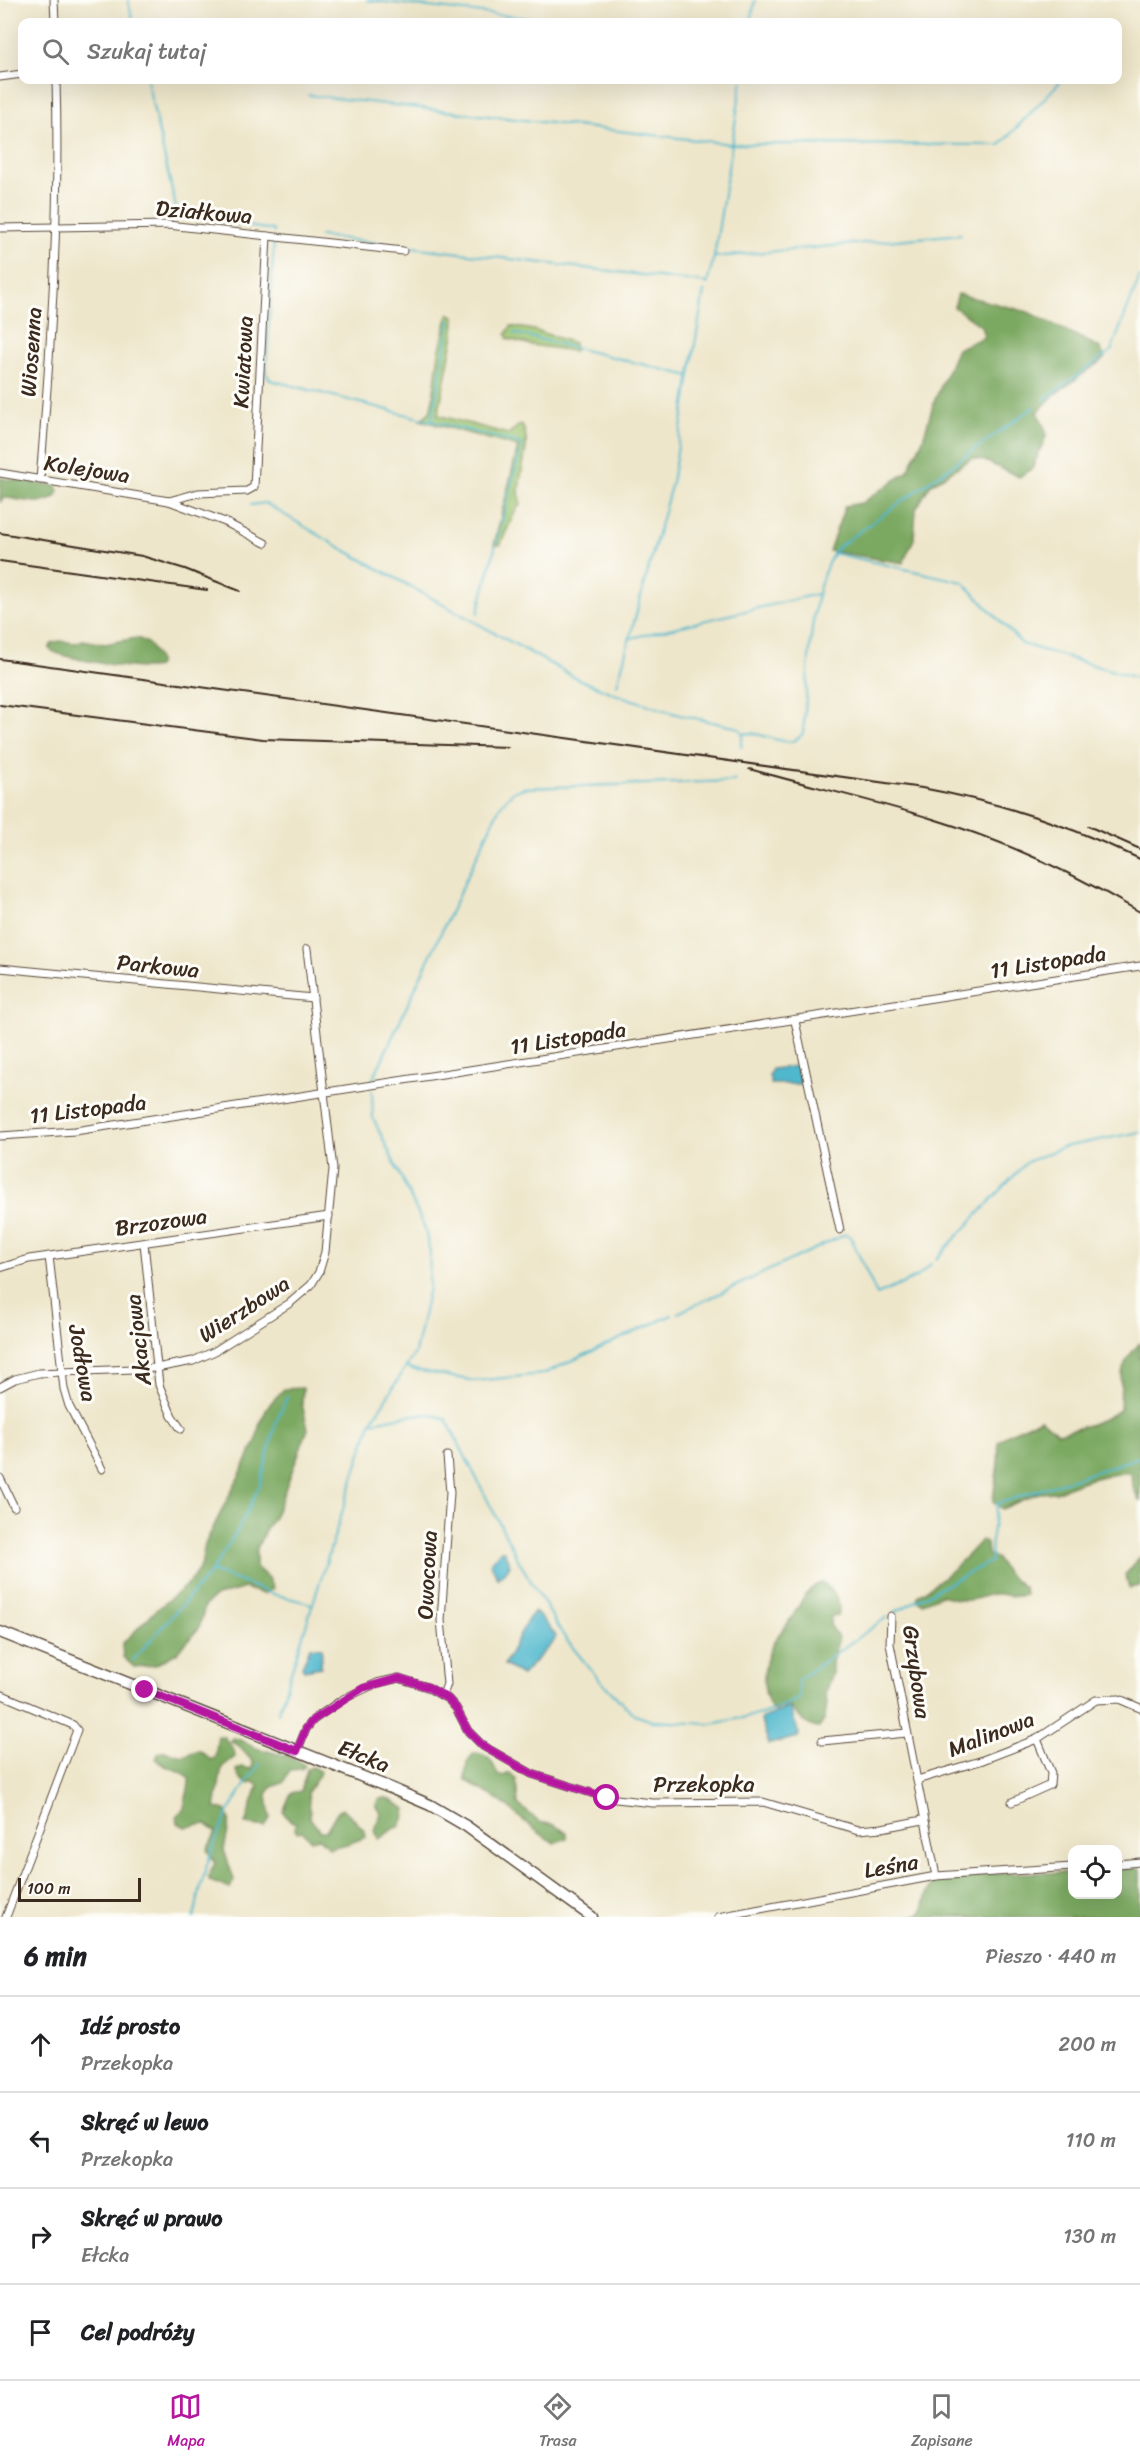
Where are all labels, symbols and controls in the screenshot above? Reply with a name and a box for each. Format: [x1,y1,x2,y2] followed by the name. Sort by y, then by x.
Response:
[18,18,1122,84] search box
[87,32,206,71] text: Szukaj tutaj
[39,35,72,68] icon: search
[154,188,254,236] street label: Działkowa
[8,306,54,398] street label: Wiosenna
[221,315,265,409] street label: Kwiatowa
[41,443,133,495] street label: Kolejowa
[987,934,1109,990] street label: 11 Listopada
[115,942,201,990] street label: Parkowa
[507,1010,629,1066] street label: 11 Listopada
[28,1083,148,1135] street label: 11 Listopada
[113,1196,209,1248] street label: Brzozowa
[190,1265,298,1353] street label: Wierzbowa
[113,1292,163,1389] street label: Akacjowa
[57,1320,109,1405] street label: Jodłowa
[405,1530,449,1620] street label: Owocowa
[891,1623,943,1722] street label: Grzybowa
[131,1676,157,1702] route end
[942,1700,1040,1768] street label: Malinowa
[332,1728,396,1784] street label: Ełcka
[653,1765,755,1804] street label: Przekopka
[593,1784,619,1810] route start
[861,1842,922,1890] street label: Leśna
[1068,1845,1122,1899] map controls
[1068,1845,1122,1899] button: locate
[27,1874,71,1903] text: 100 m
[18,1875,141,1902] scale bar
[24,1933,87,1979] text: 6 min
[986,1939,1116,1974] text: Pieszo · 440 m
[81,2007,180,2046] text: Idź prosto
[1059,2027,1116,2062] text: 200 m
[24,2028,57,2061] icon: ahead
[81,2046,173,2081] text: Przekopka
[81,2103,208,2142] text: Skręć w lewo
[1066,2123,1116,2158] text: 110 m
[24,2124,57,2157] icon: left
[81,2142,173,2177] text: Przekopka
[81,2199,223,2238] text: Skręć w prawo
[1063,2219,1116,2254] text: 130 m
[24,2220,57,2253] icon: right
[81,2238,129,2273] text: Ełcka
[81,2313,194,2352] text: Cel podróży
[24,2316,57,2349] icon: arrive
[167,2390,205,2455] tab: Mapa
[539,2390,577,2455] tab: Trasa
[911,2390,973,2455] tab: Zapisane

